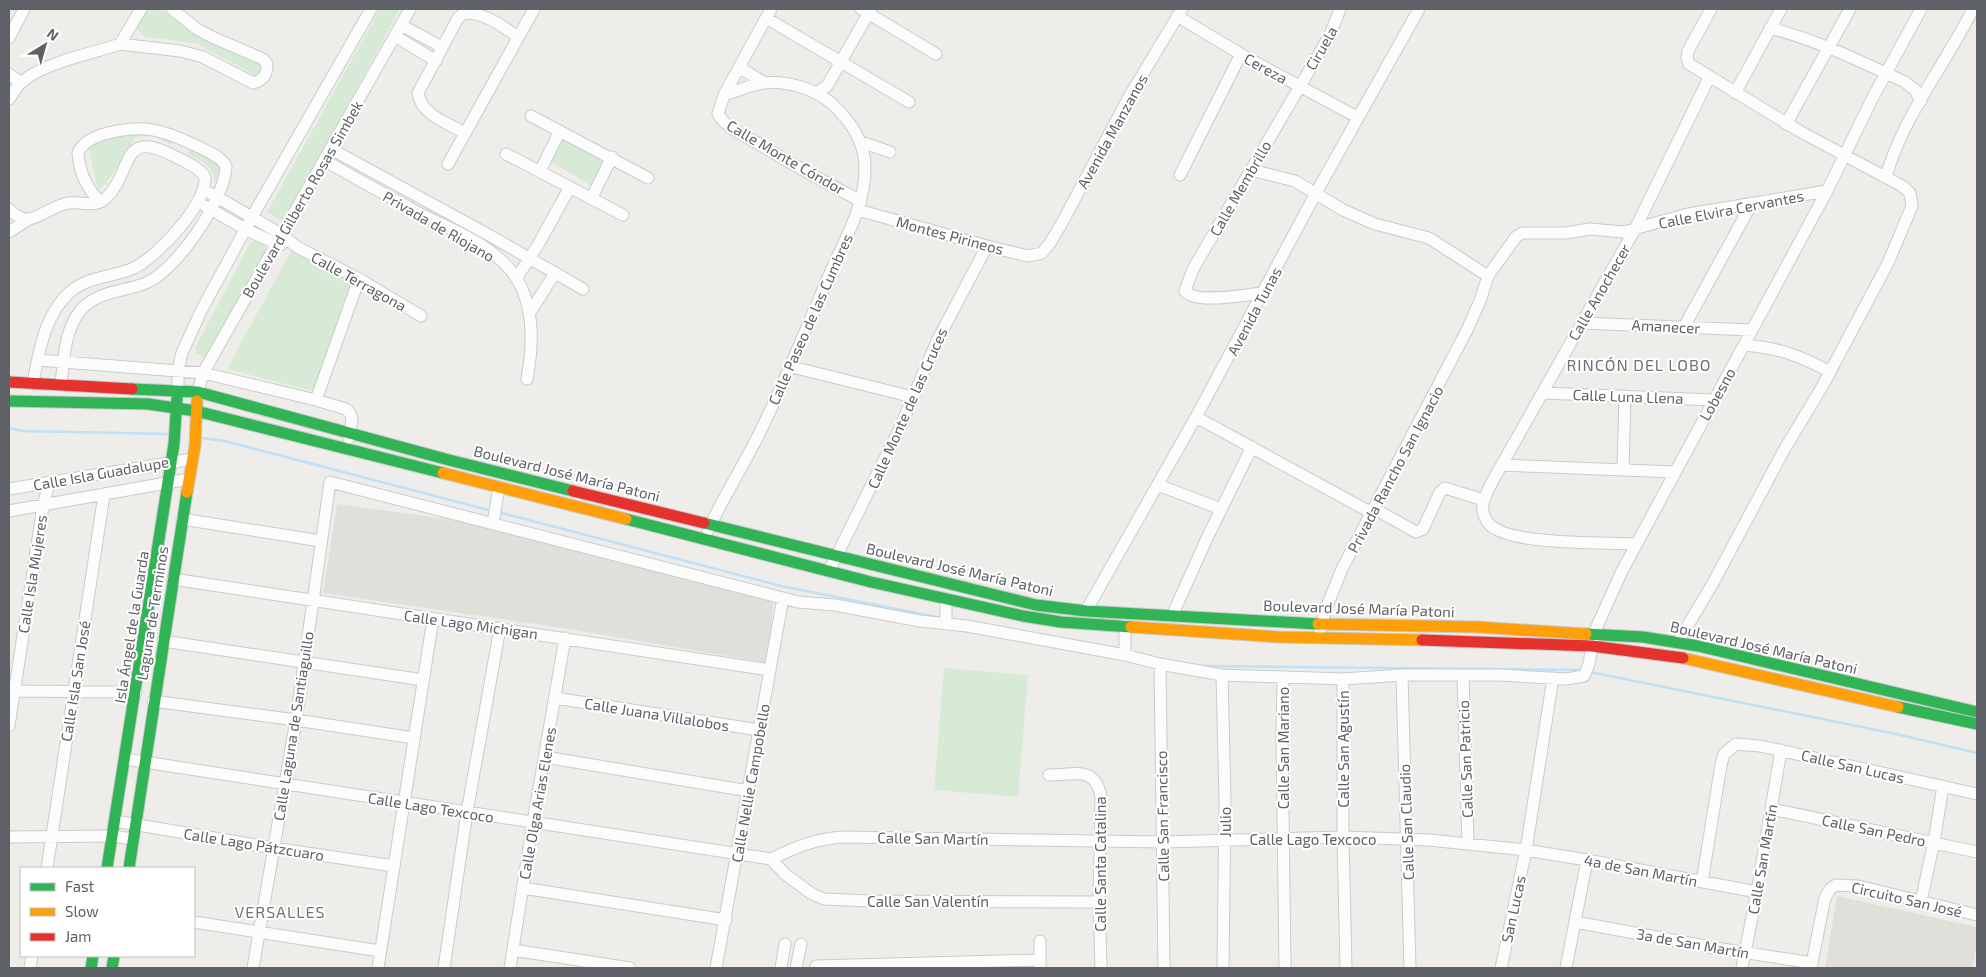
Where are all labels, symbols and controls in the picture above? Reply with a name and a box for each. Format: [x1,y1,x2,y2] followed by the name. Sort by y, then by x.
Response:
[20,20,70,70] north arrow
[1301,23,1341,73] street label: Ciruela
[44,24,62,44] text: N
[1241,49,1291,87] street label: Cereza
[1073,70,1151,192] street label: Avenida Manzanos
[238,97,366,301] street label: Boulevard Gilberto Rosas Simbek
[724,116,848,198] street label: Calle Monte Cóndor
[1205,137,1275,239] street label: Calle Membrillo
[1657,186,1805,232] street label: Calle Elvira Cervantes
[380,187,498,266] street label: Privada de Riojano
[894,212,1006,258] street label: Montes Pirineos
[764,231,856,407] street label: Calle Paseo de las Cumbres
[1564,240,1634,344] street label: Calle Anochecer
[308,247,410,315] street label: Calle Terragona
[1223,264,1285,358] street label: Avenida Tunas
[1631,315,1701,337] street label: Amanecer
[863,325,951,491] street label: Calle Monte de las Cruces
[1566,355,1712,374] district label: RINCÓN DEL LOBO
[1695,364,1739,424] street label: Lobesno
[1343,382,1447,556] street label: Privada Rancho San Ignacio
[1572,385,1684,407] street label: Calle Luna Llena
[472,441,662,505] street label: Boulevard José María Patoni
[32,452,170,494] street label: Calle Isla Guadalupe
[14,513,51,635] street label: Calle Isla Mujeres
[865,539,1055,599] street label: Boulevard José María Patoni
[133,545,171,681] street label: Laguna de Terminos
[110,550,152,704] street label: Isla Ángel de la Guarda
[1263,596,1455,620] street label: Boulevard José María Patoni
[403,606,539,642] street label: Calle Lago Michigan
[1669,617,1859,677] street label: Boulevard José María Patoni
[57,619,93,743] street label: Calle Isla San José
[269,630,317,822] street label: Calle Laguna de Santiaguillo
[1274,687,1292,809] street label: Calle San Mariano
[1334,690,1352,808] street label: Calle San Agustín
[583,694,731,734] street label: Calle Juana Villalobos
[1454,700,1476,818] street label: Calle San Patricio
[727,702,773,864] street label: Calle Nellie Campobello
[515,725,559,881] street label: Calle Olga Arias Elenes
[1800,745,1906,787] street label: Calle San Lucas
[1152,750,1172,882] street label: Calle San Francisco
[1395,764,1417,880] street label: Calle San Claudio
[367,788,495,826] street label: Calle Lago Texcoco
[1091,796,1109,932] street label: Calle Santa Catalina
[1743,803,1781,915] street label: Calle San Martín
[1216,807,1234,837] street label: Julio
[1821,810,1927,850] street label: Calle San Pedro
[182,824,326,864] street label: Calle Lago Pátzcuaro
[877,828,989,848] street label: Calle San Martín
[1249,830,1377,848] street label: Calle Lago Texcoco
[1583,850,1699,890] street label: 4a de San Martín
[20,867,195,957] legend
[1497,874,1529,944] street label: San Lucas
[65,877,95,895] text: Fast
[1850,878,1964,920] street label: Circuito San José
[867,892,989,910] street label: Calle San Valentín
[65,902,99,920] text: Slow
[235,902,325,921] district label: VERSALLES
[1635,924,1751,962] street label: 3a de San Martín
[65,927,91,945] text: Jam

